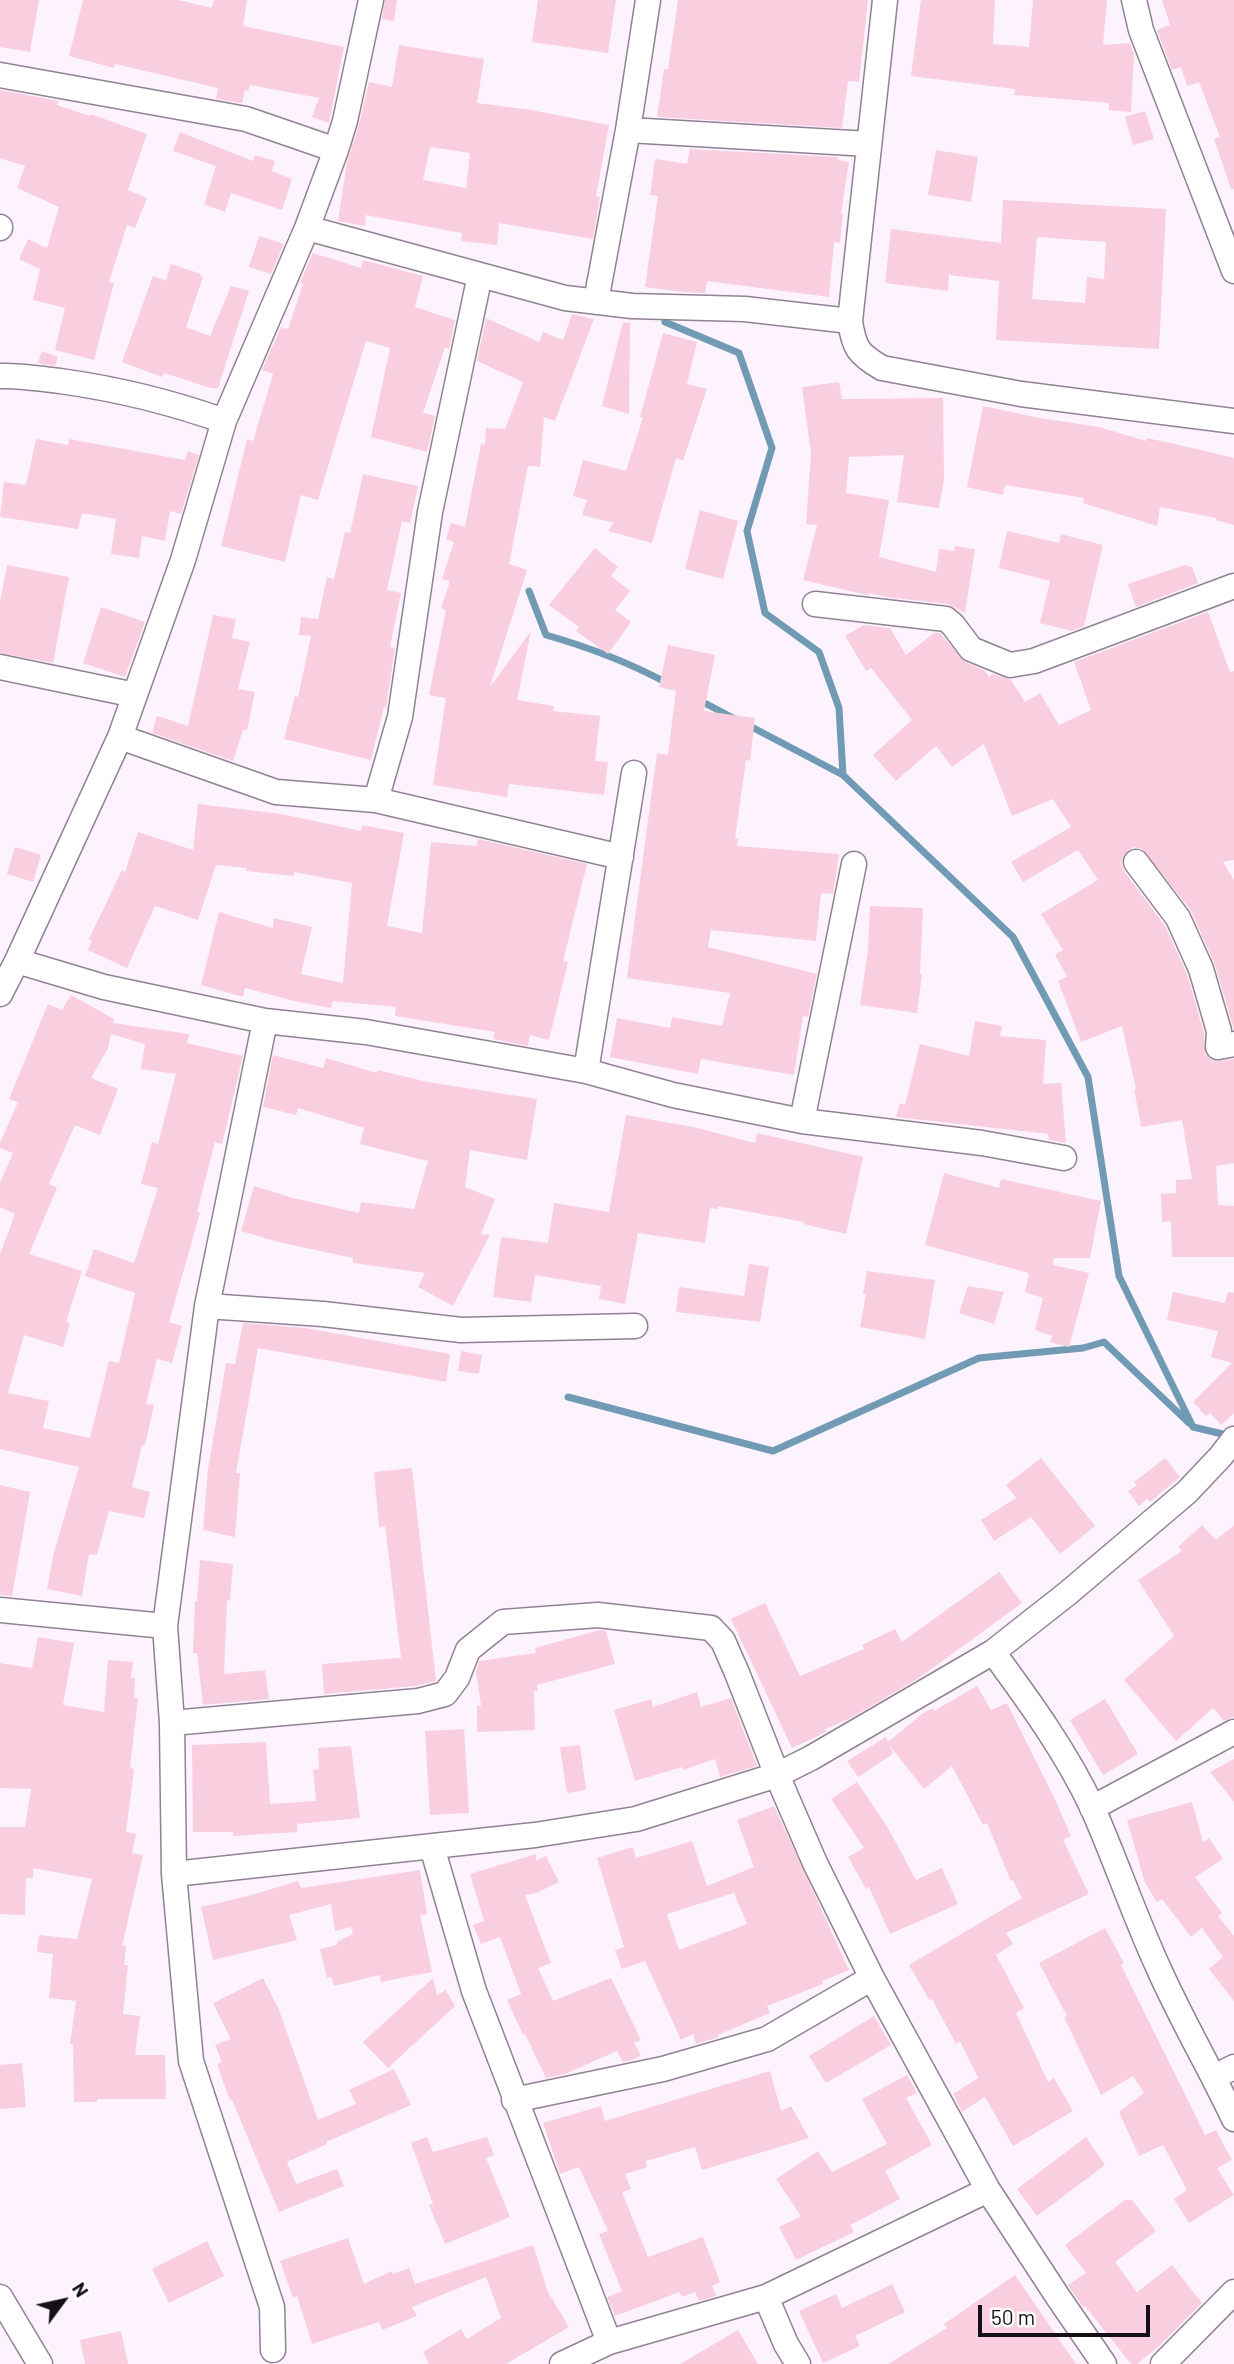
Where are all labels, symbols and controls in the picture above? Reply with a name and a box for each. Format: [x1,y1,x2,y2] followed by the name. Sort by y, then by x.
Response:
[28,2266,98,2336] north arrow
[68,2278,94,2301] text: N
[982,2290,1154,2334] scale bar
[991,2304,1035,2329] text: 50 m

